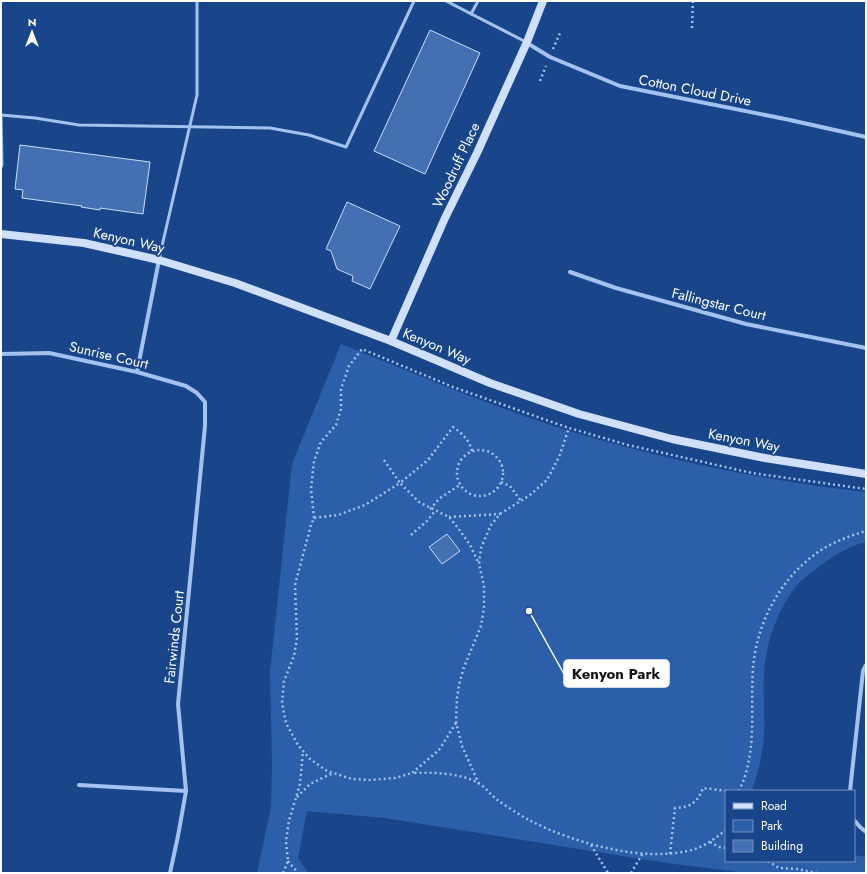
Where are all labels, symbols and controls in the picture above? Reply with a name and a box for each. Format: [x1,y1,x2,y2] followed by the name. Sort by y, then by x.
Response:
[12,12,52,52] north arrow
[28,14,36,30] text: N
[637,69,753,111] street label: Cotton Cloud Drive
[428,119,484,211] street label: Woodruff Place
[91,222,167,258] street label: Kenyon Way
[670,283,769,325] street label: Fallingstar Court
[400,323,475,370] street label: Kenyon Way
[67,336,151,374] street label: Sunrise Court
[707,423,782,457] street label: Kenyon Way
[159,589,189,684] street label: Fairwinds Court
[564,660,669,687] callout: Kenyon Park
[572,663,661,685] text: Kenyon Park
[725,790,855,862] legend
[761,797,787,815] text: Road
[761,817,783,835] text: Park
[761,837,803,855] text: Building

